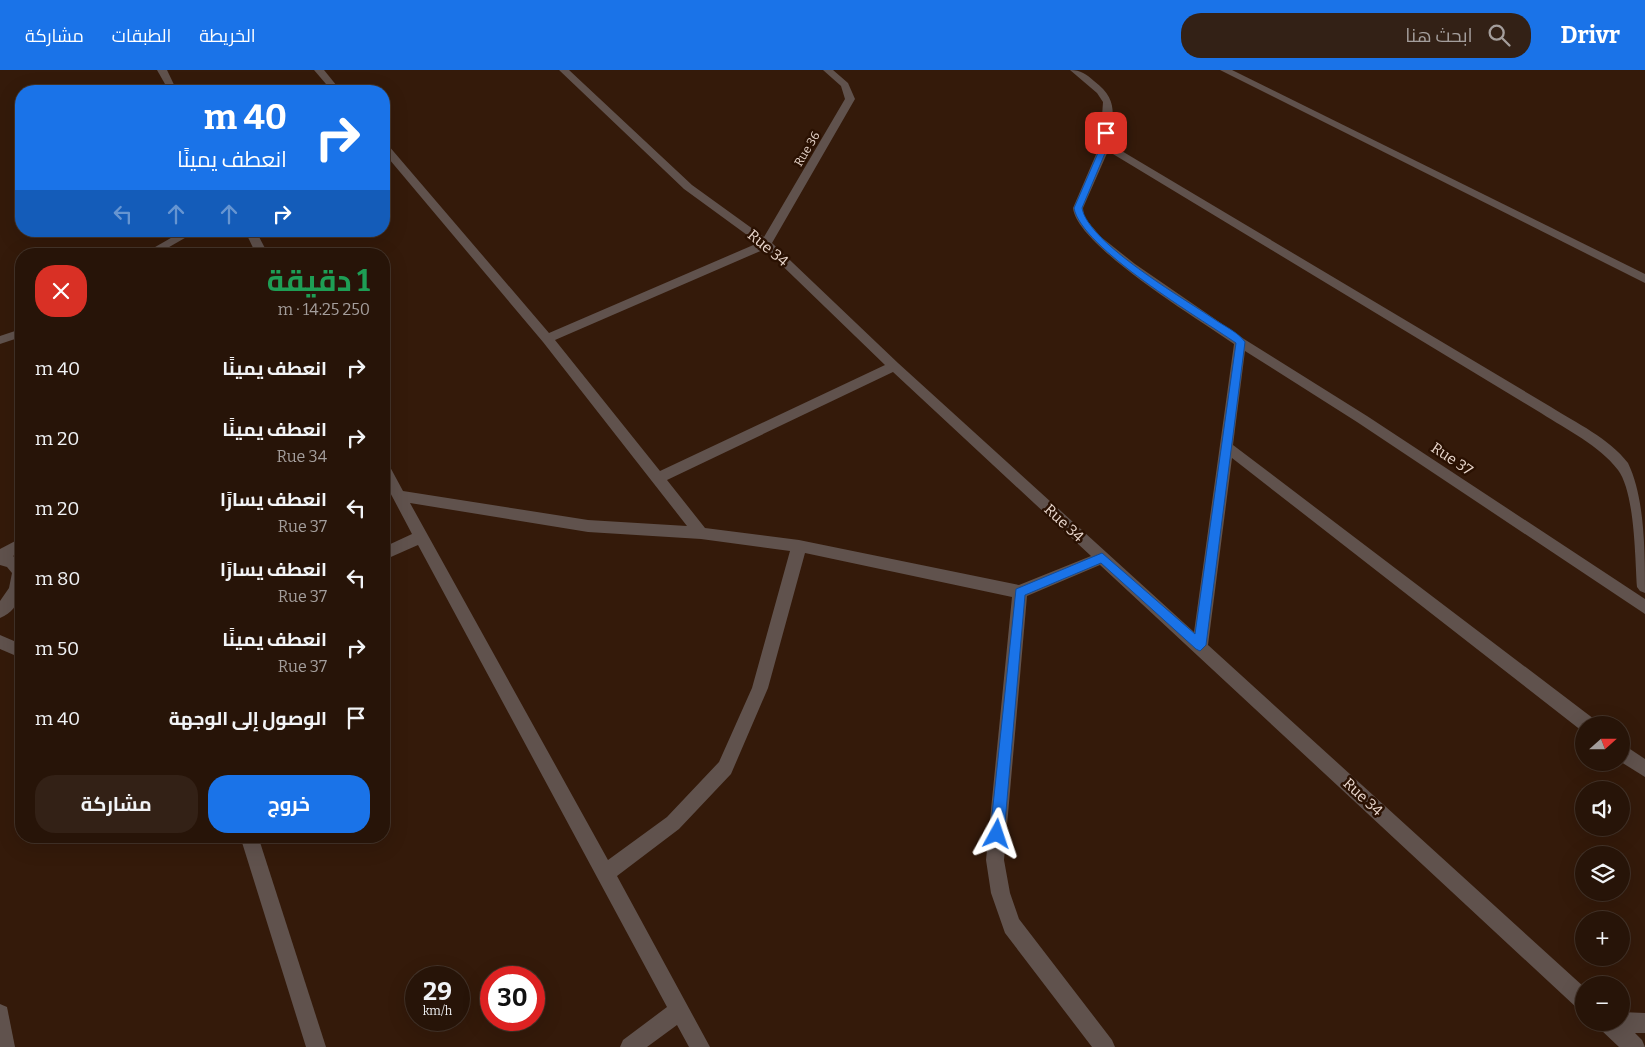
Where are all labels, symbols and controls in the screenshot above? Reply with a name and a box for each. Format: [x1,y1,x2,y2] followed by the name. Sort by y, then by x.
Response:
[1181,13,1531,58] search box
[1485,21,1513,49] icon: search
[1561,21,1620,49] text: Drivr
[1405,24,1473,47] text: ابحث هنا
[25,25,84,47] text: مشاركة
[112,25,171,47] text: الطبقات
[199,25,256,47] text: الخريطة
[204,96,287,138] text: 40 m
[305,105,370,170] icon: right
[1085,112,1127,154] pin
[1092,119,1120,147] icon: arrive
[791,129,823,169] street label: Rue 36
[177,146,287,173] text: انعطف يمينًا
[109,200,137,228] icon: left
[162,200,190,228] icon: ahead
[215,200,243,228] icon: ahead
[268,200,296,228] icon: right
[744,226,792,270] street label: Rue 34
[267,263,370,299] text: 1 دقيقة
[35,265,87,317] button: close
[278,300,370,319] text: 250 m · 14:25
[342,354,370,382] icon: right
[35,357,80,380] text: 40 m
[222,357,327,380] text: انعطف يمينًا
[222,418,327,441] text: انعطف يمينًا
[342,424,370,452] icon: right
[35,427,79,450] text: 20 m
[1428,439,1477,480] street label: Rue 37
[276,447,327,466] text: Rue 34
[220,488,327,511] text: انعطف يسارًا
[342,494,370,522] icon: left
[35,497,79,520] text: 20 m
[1041,500,1088,546] street label: Rue 34
[278,517,327,536] text: Rue 37
[220,558,327,581] text: انعطف يسارًا
[342,564,370,592] icon: left
[35,567,81,590] text: 80 m
[278,587,327,606] text: Rue 37
[222,628,327,651] text: انعطف يمينًا
[342,634,370,662] icon: right
[35,637,79,660] text: 50 m
[278,657,327,676] text: Rue 37
[342,704,370,732] icon: arrive
[35,707,80,730] text: 40 m
[169,707,327,730] text: الوصول إلى الوجهة
[1575,716,1630,771] north arrow
[1575,716,1630,1031] map controls
[1340,774,1387,820] street label: Rue 34
[35,775,198,833] button: مشاركة
[208,775,370,833] button: خروج
[1575,781,1630,836] button: sound
[970,807,1022,859] position arrow
[1575,846,1630,901] button: layers
[1575,911,1630,966] button: +
[480,966,545,1031] speed limit sign: 30
[1575,976,1630,1031] button: −
[423,977,452,1007] text: 29
[423,1004,452,1018] text: km/h

